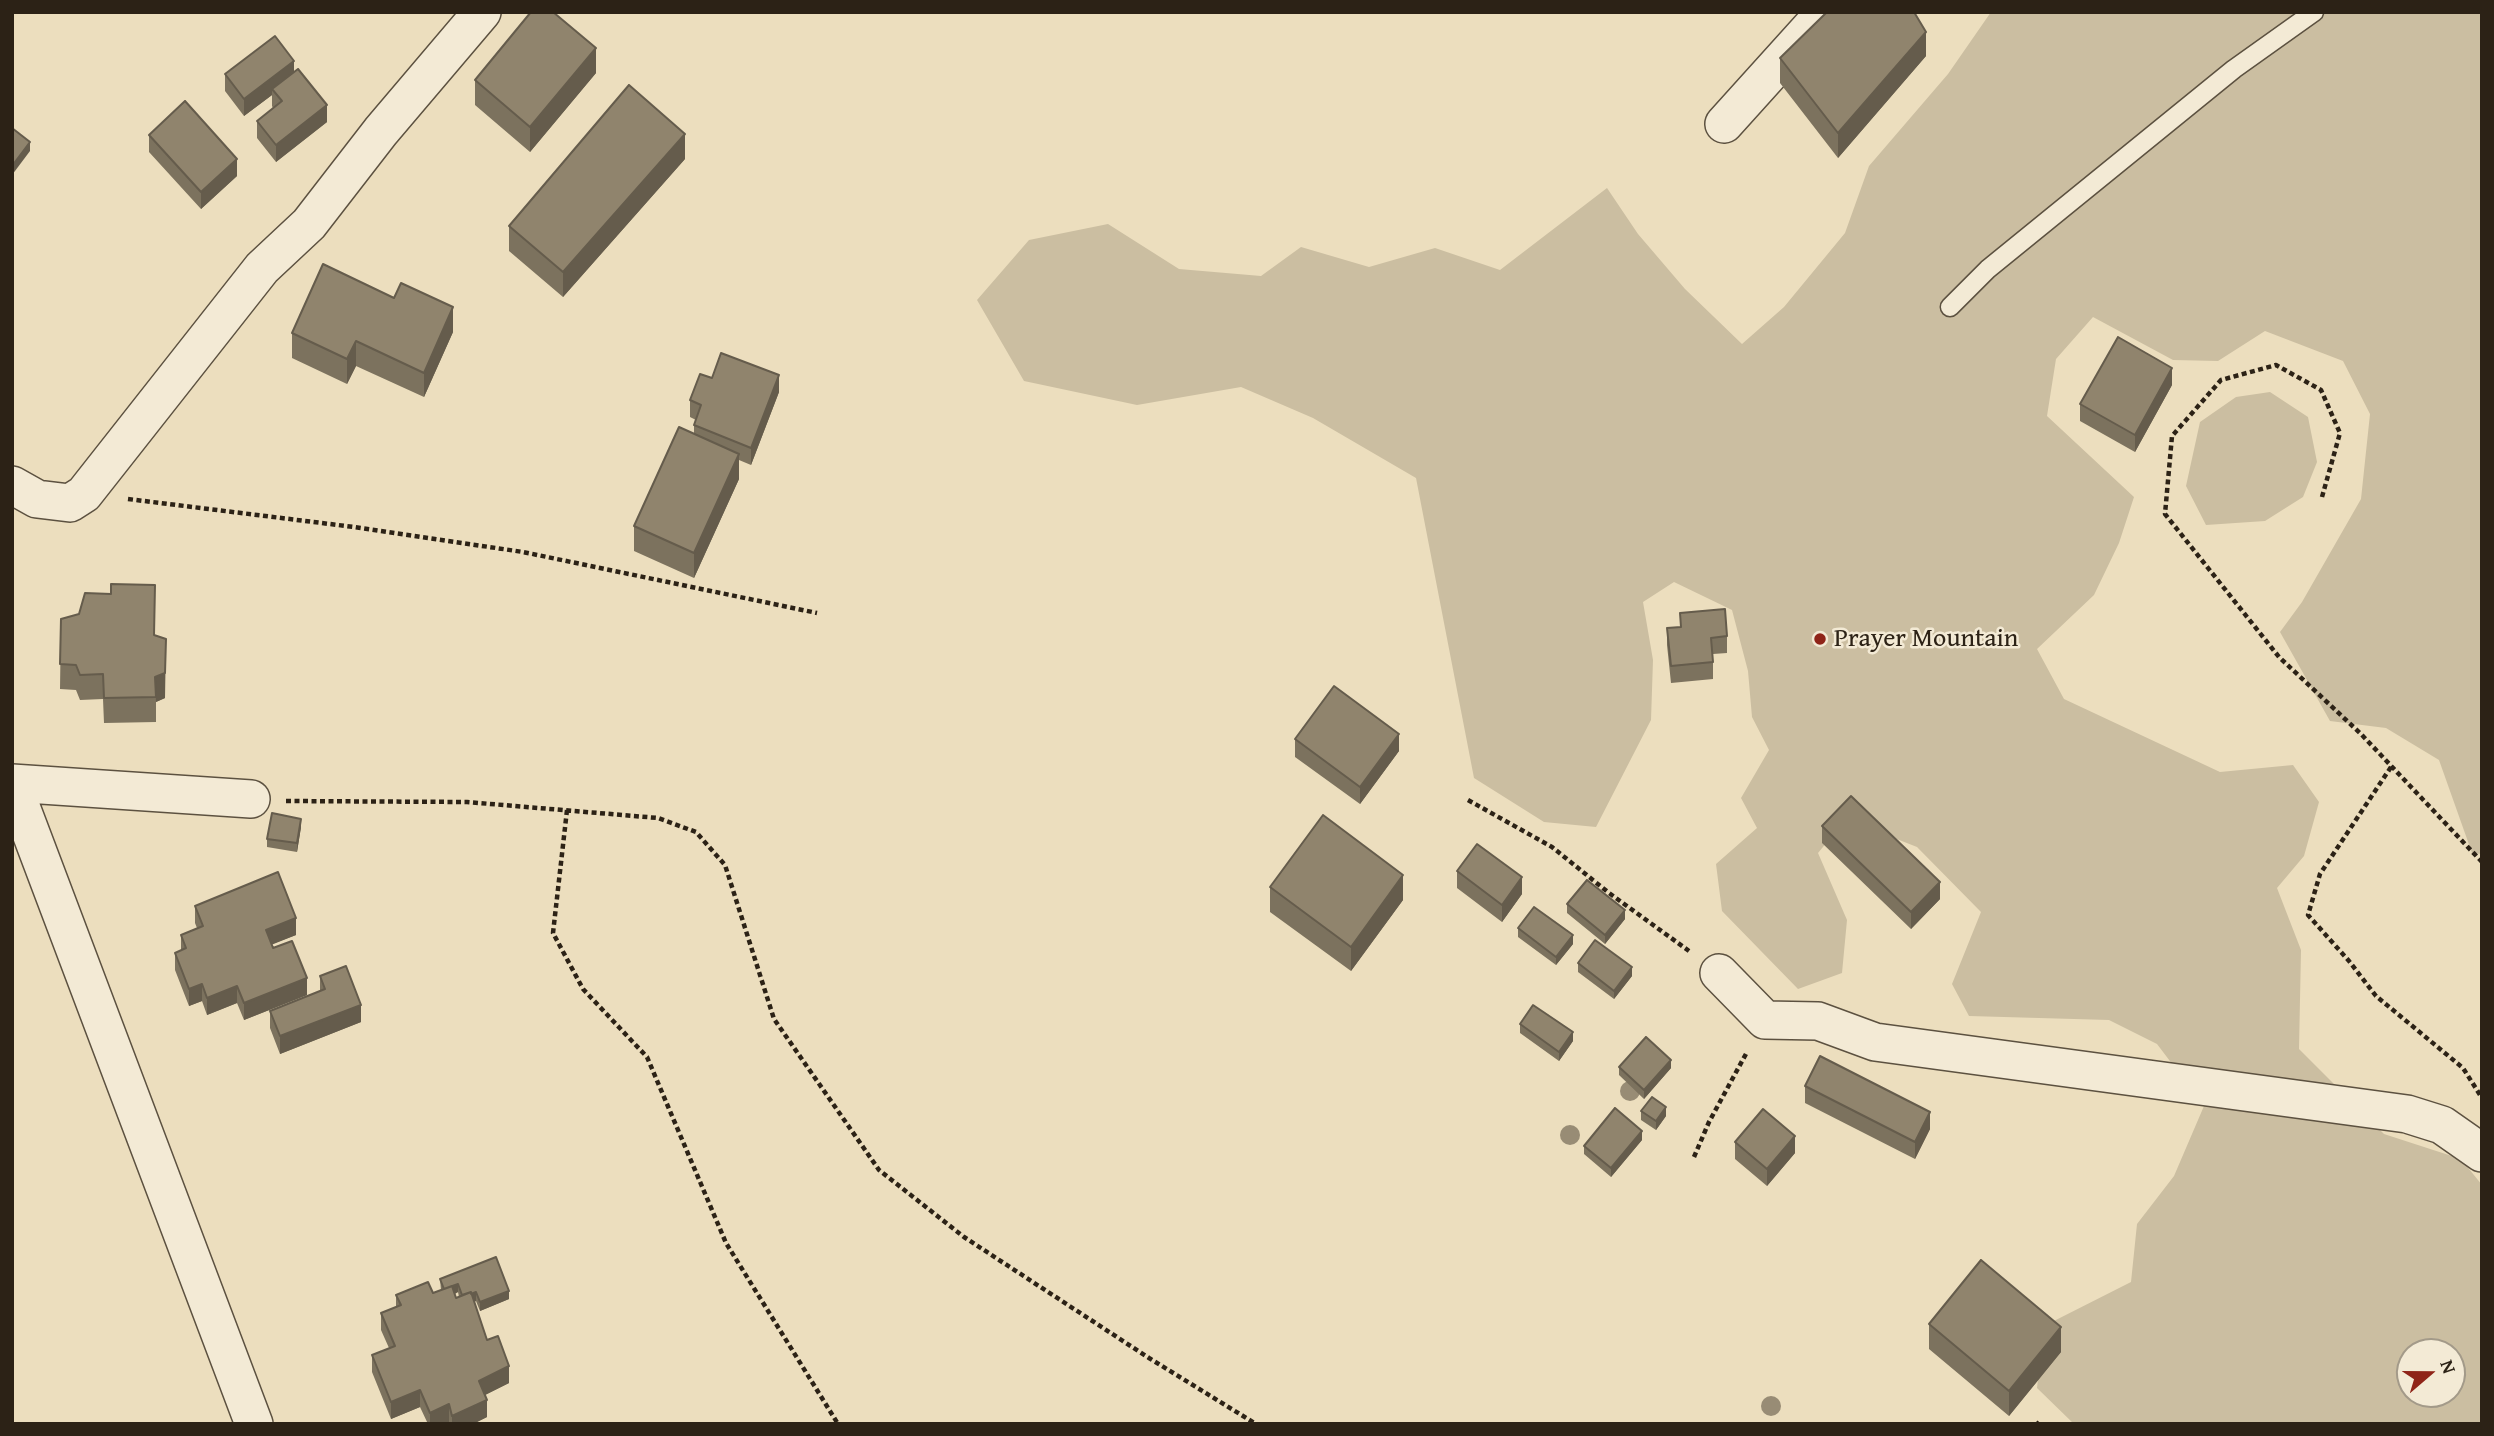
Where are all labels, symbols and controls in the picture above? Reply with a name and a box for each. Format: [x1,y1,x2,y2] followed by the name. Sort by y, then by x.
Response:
[1834,623,2018,655] place label: Prayer Mountain
[1812,631,1828,647] marker: Prayer Mountain
[2396,1338,2466,1408] north arrow
[2434,1356,2464,1377] text: N

